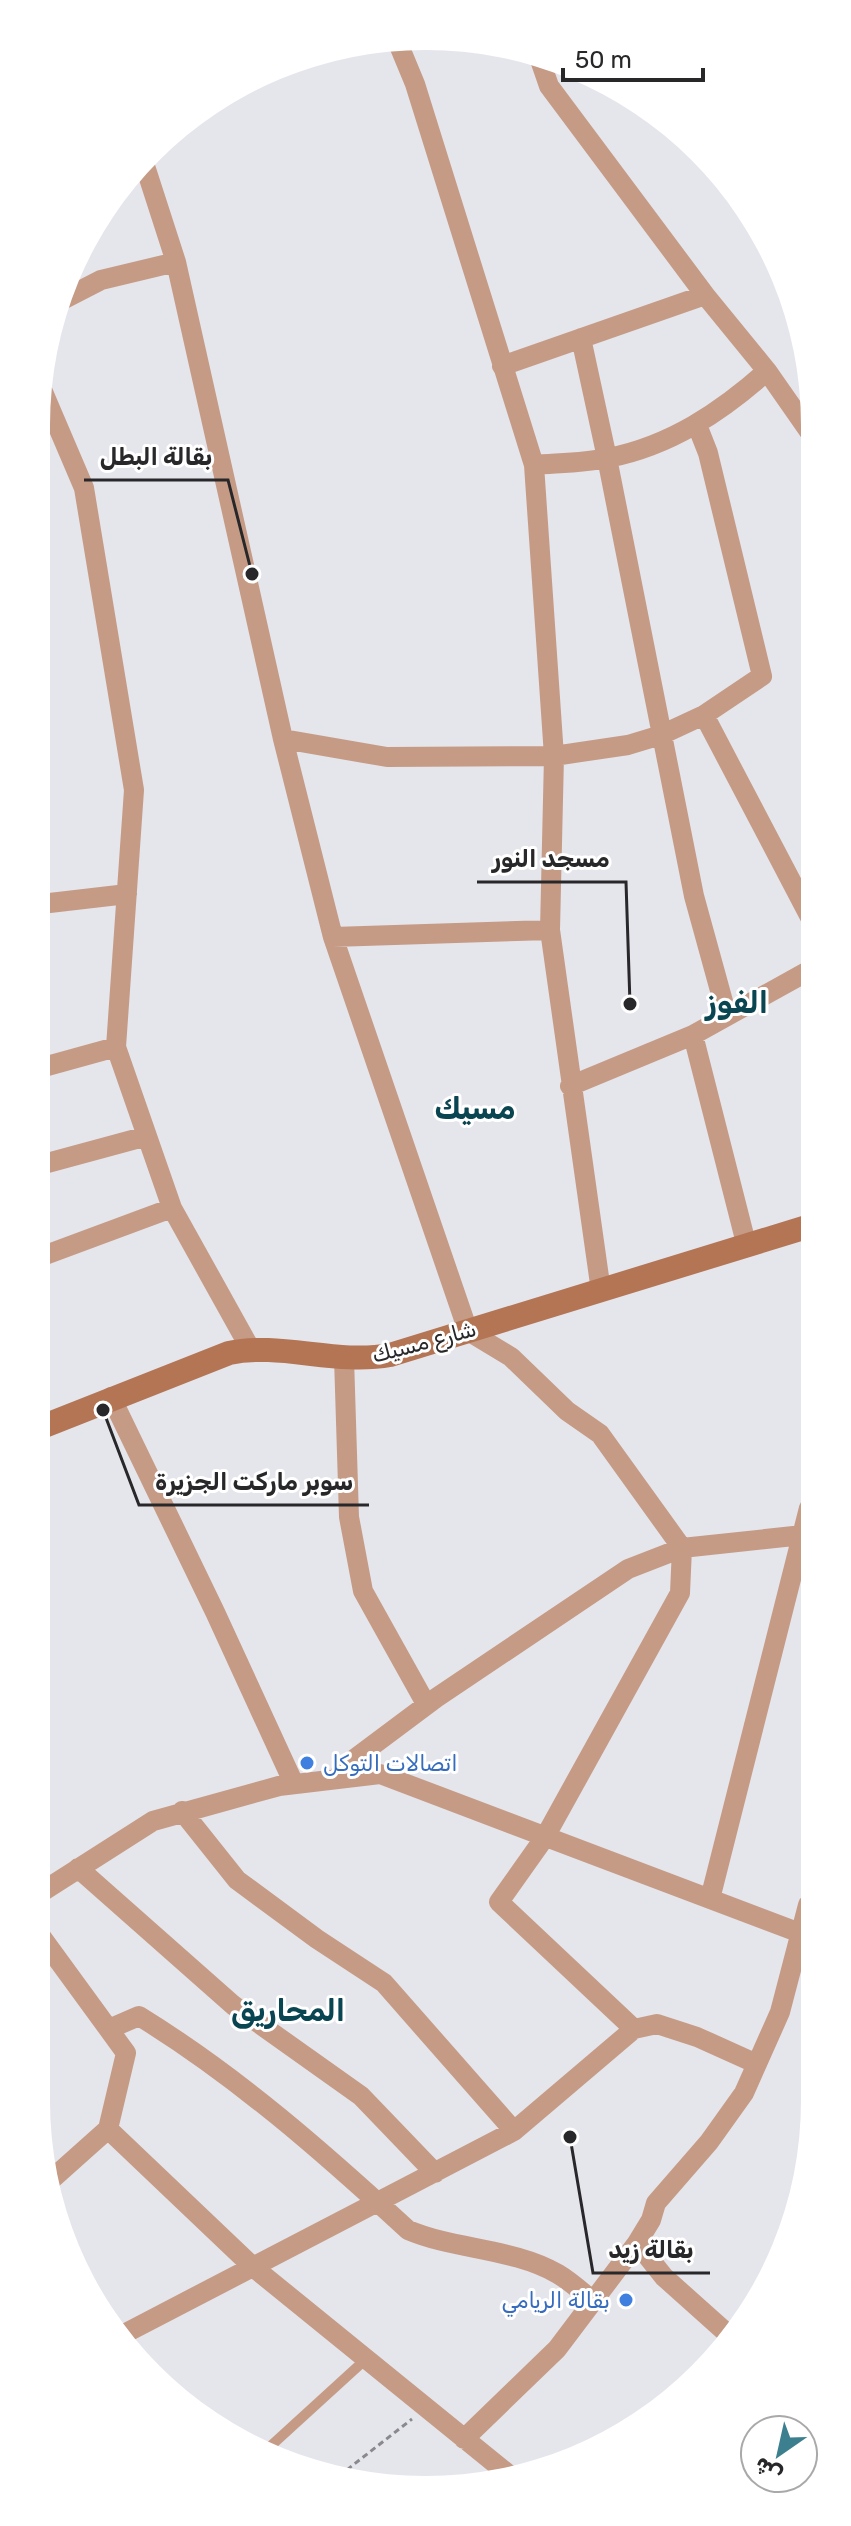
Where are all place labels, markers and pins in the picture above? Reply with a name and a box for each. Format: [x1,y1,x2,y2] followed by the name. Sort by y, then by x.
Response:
[84,432,228,480] callout: بقالة البطل
[477,834,626,882] callout: مسجد النور
[139,1457,369,1505] callout: سوبر ماركت الجزيرة
[323,1750,458,1777] place label: اتصالات التوكل
[298,1754,316,1772] marker: اتصالات التوكل
[593,2225,710,2273] callout: بقالة زيد
[501,2287,610,2317] place label: بقالة الريامي
[617,2291,635,2309] marker: بقالة الريامي

